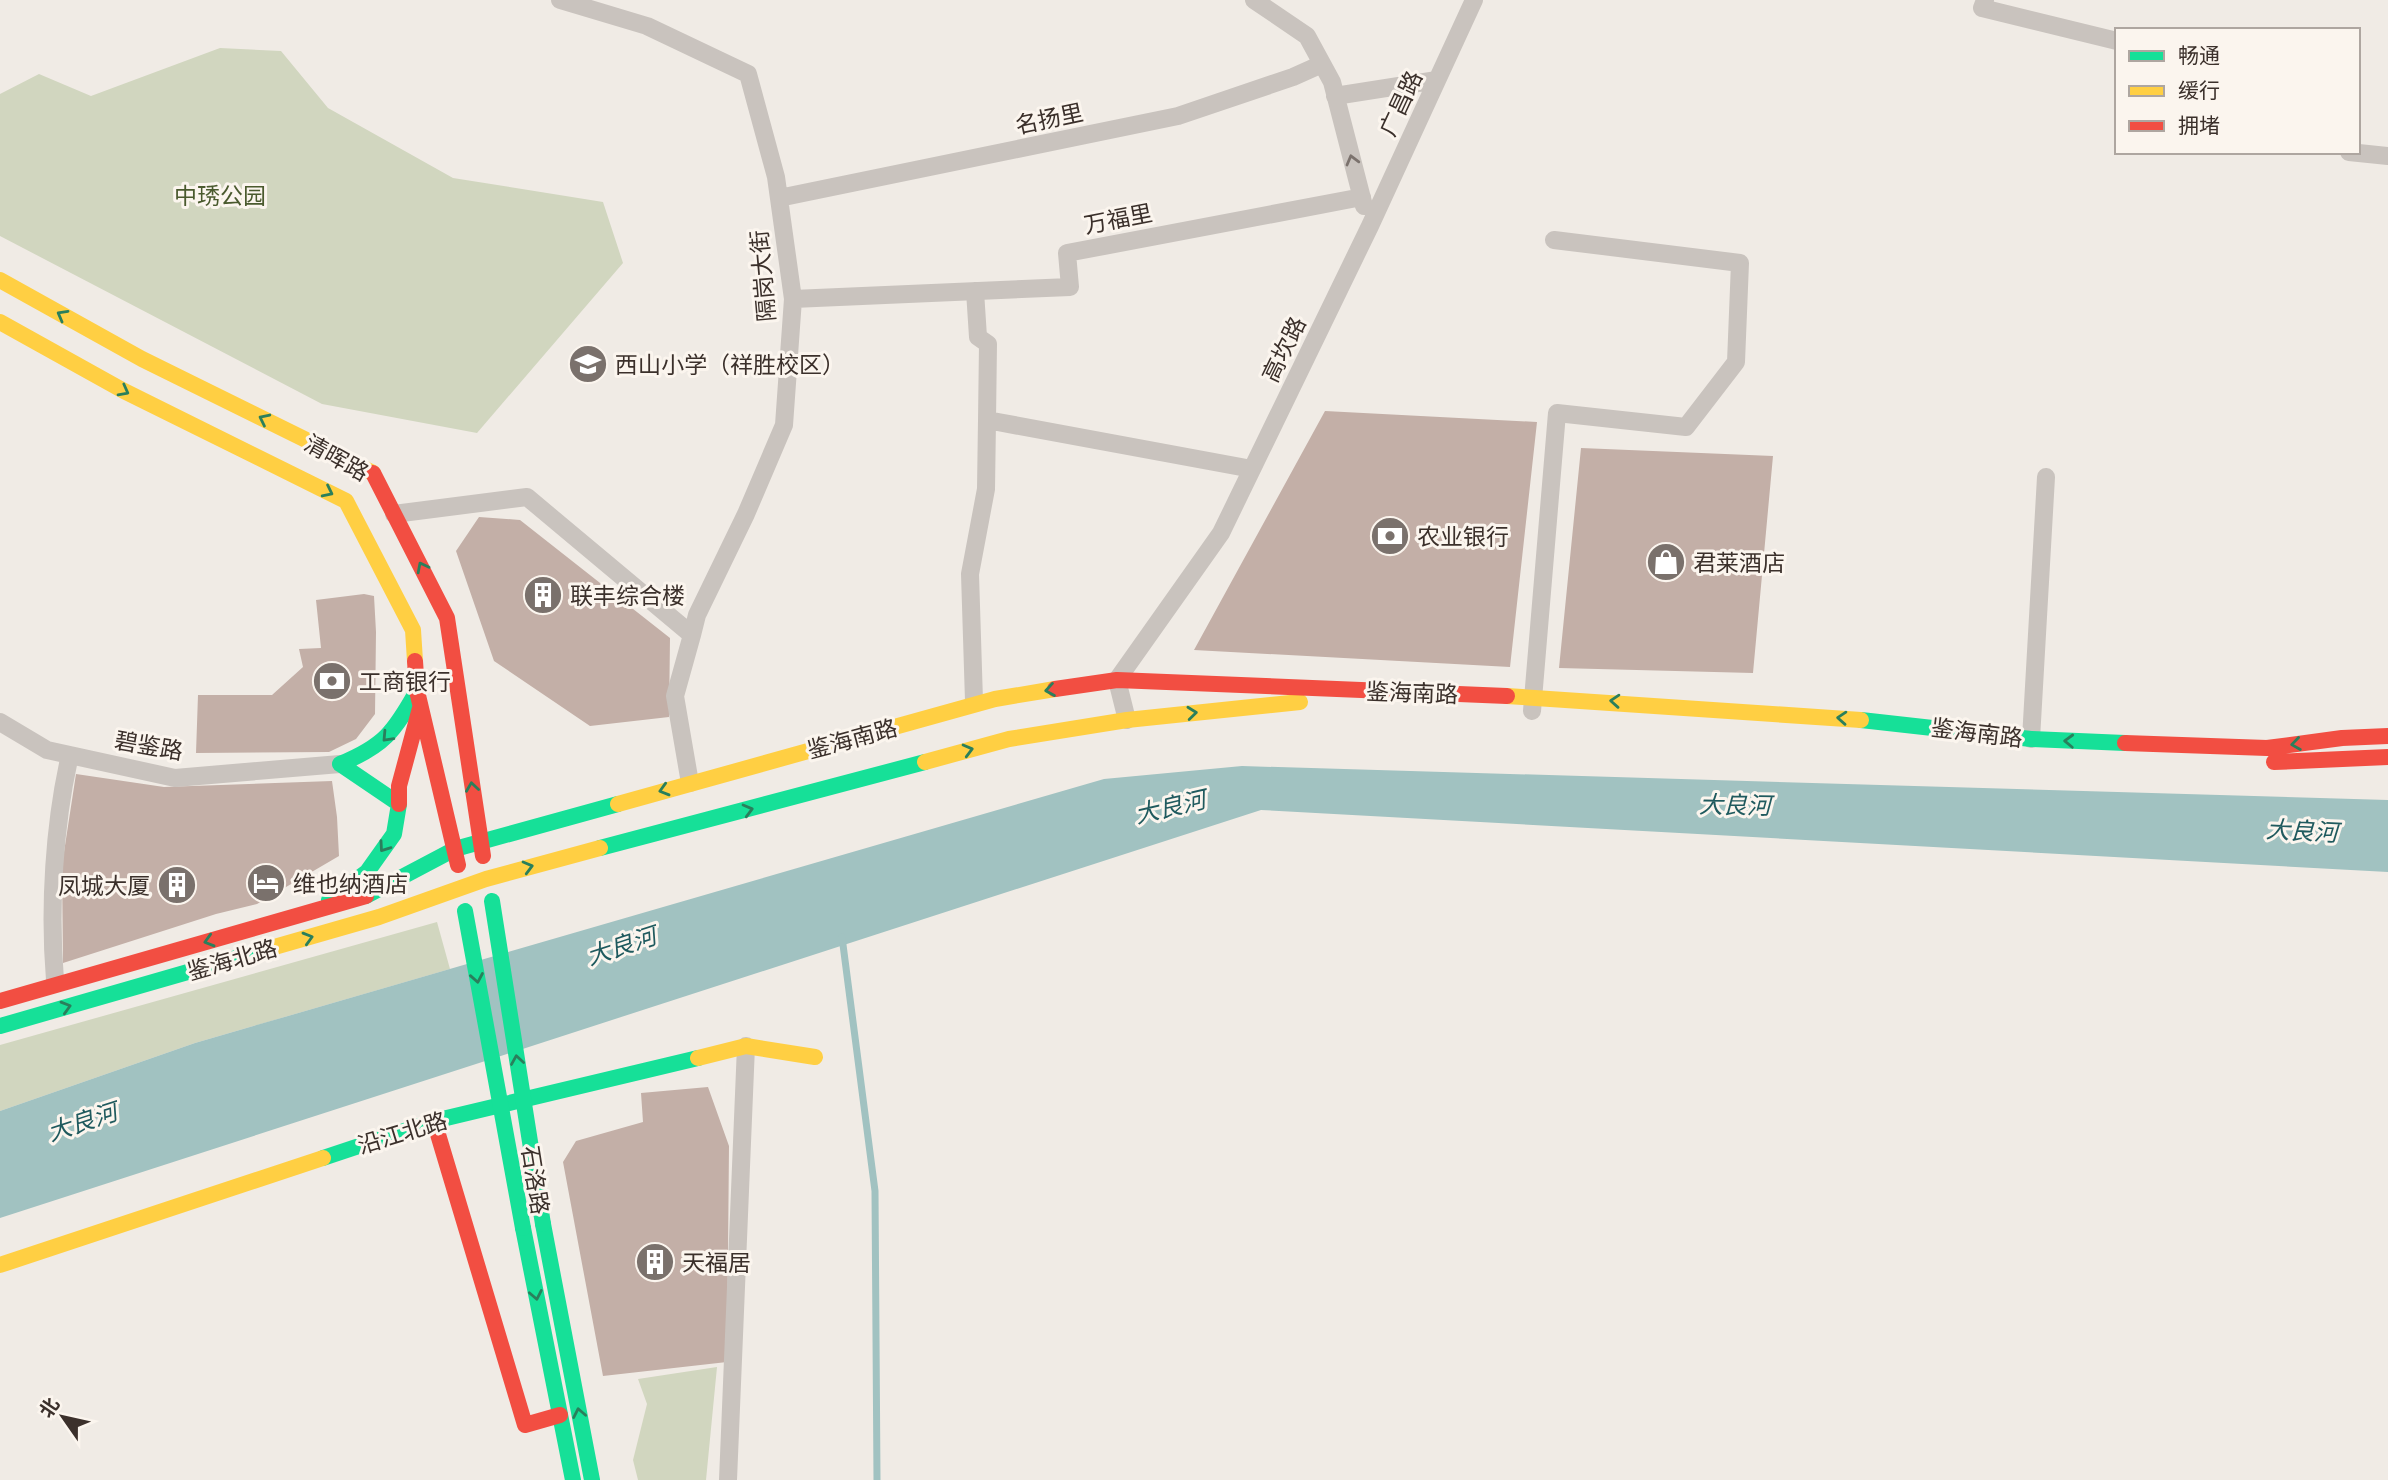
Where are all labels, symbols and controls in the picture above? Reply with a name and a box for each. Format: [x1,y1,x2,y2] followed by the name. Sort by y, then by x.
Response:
[2115,28,2360,154] legend
[2178,42,2220,67] text: 畅通
[1373,66,1427,140] street label: 广昌路
[2178,77,2220,102] text: 缓行
[1012,97,1086,139] street label: 名扬里
[2178,112,2220,137] text: 拥堵
[1346,154,1361,166] one-way arrow
[174,181,266,209] park label: 中琇公园
[1081,198,1155,238] street label: 万福里
[744,229,780,323] street label: 隔岗大街
[57,310,70,323] one-way arrow
[1255,312,1311,386] street label: 高坎路
[567,343,609,385] school or university icon: 西山小学（祥胜校区）
[615,350,845,378] place label: 西山小学（祥胜校区）
[117,382,129,396] one-way arrow
[259,414,271,428] one-way arrow
[300,428,374,486] street label: 清晖路
[321,483,333,497] one-way arrow
[1369,515,1411,557] bank icon: 农业银行
[1417,522,1509,550] place label: 农业银行
[1645,541,1687,583] shop icon: 君莱酒店
[1693,548,1785,576] place label: 君莱酒店
[416,562,430,574] one-way arrow
[522,574,564,616] building icon: 联丰综合楼
[570,581,685,609] place label: 联丰综合楼
[311,660,353,702] bank icon: 工商银行
[359,667,451,695] place label: 工商银行
[1366,676,1458,708] street label: 鉴海南路
[1044,682,1056,697] one-way arrow
[1610,694,1621,709] one-way arrow
[1186,706,1197,721] one-way arrow
[1837,711,1848,726] one-way arrow
[1930,712,2024,752] street label: 鉴海南路
[804,713,900,763] street label: 鉴海南路
[113,725,185,765] street label: 碧鉴路
[383,729,395,742] one-way arrow
[2063,733,2074,748] one-way arrow
[2290,737,2302,752] one-way arrow
[961,744,973,758] one-way arrow
[465,781,480,793] one-way arrow
[658,782,670,796] one-way arrow
[1132,783,1212,828] water label: 大良河
[1699,789,1775,819] water label: 大良河
[742,803,754,818] one-way arrow
[2265,814,2343,847] water label: 大良河
[380,839,392,852] one-way arrow
[522,861,534,875] one-way arrow
[245,862,287,904] hotel icon: 维也纳酒店
[156,864,198,906] building icon: 凤城大厦
[293,869,408,897] place label: 维也纳酒店
[58,871,150,899] place label: 凤城大厦
[582,919,664,970] water label: 大良河
[302,931,314,946] one-way arrow
[203,932,215,947] one-way arrow
[184,933,280,985] street label: 鉴海北路
[469,972,484,984] one-way arrow
[59,1001,71,1016] one-way arrow
[510,1054,525,1066] one-way arrow
[43,1095,125,1146] water label: 大良河
[354,1105,450,1159] street label: 沿江北路
[517,1144,555,1216] street label: 石洛路
[634,1241,676,1283] building icon: 天福居
[682,1248,751,1276] place label: 天福居
[528,1289,543,1301] one-way arrow
[28,1382,98,1452] north arrow
[34,1393,63,1422] text: 北
[573,1407,588,1419] one-way arrow

